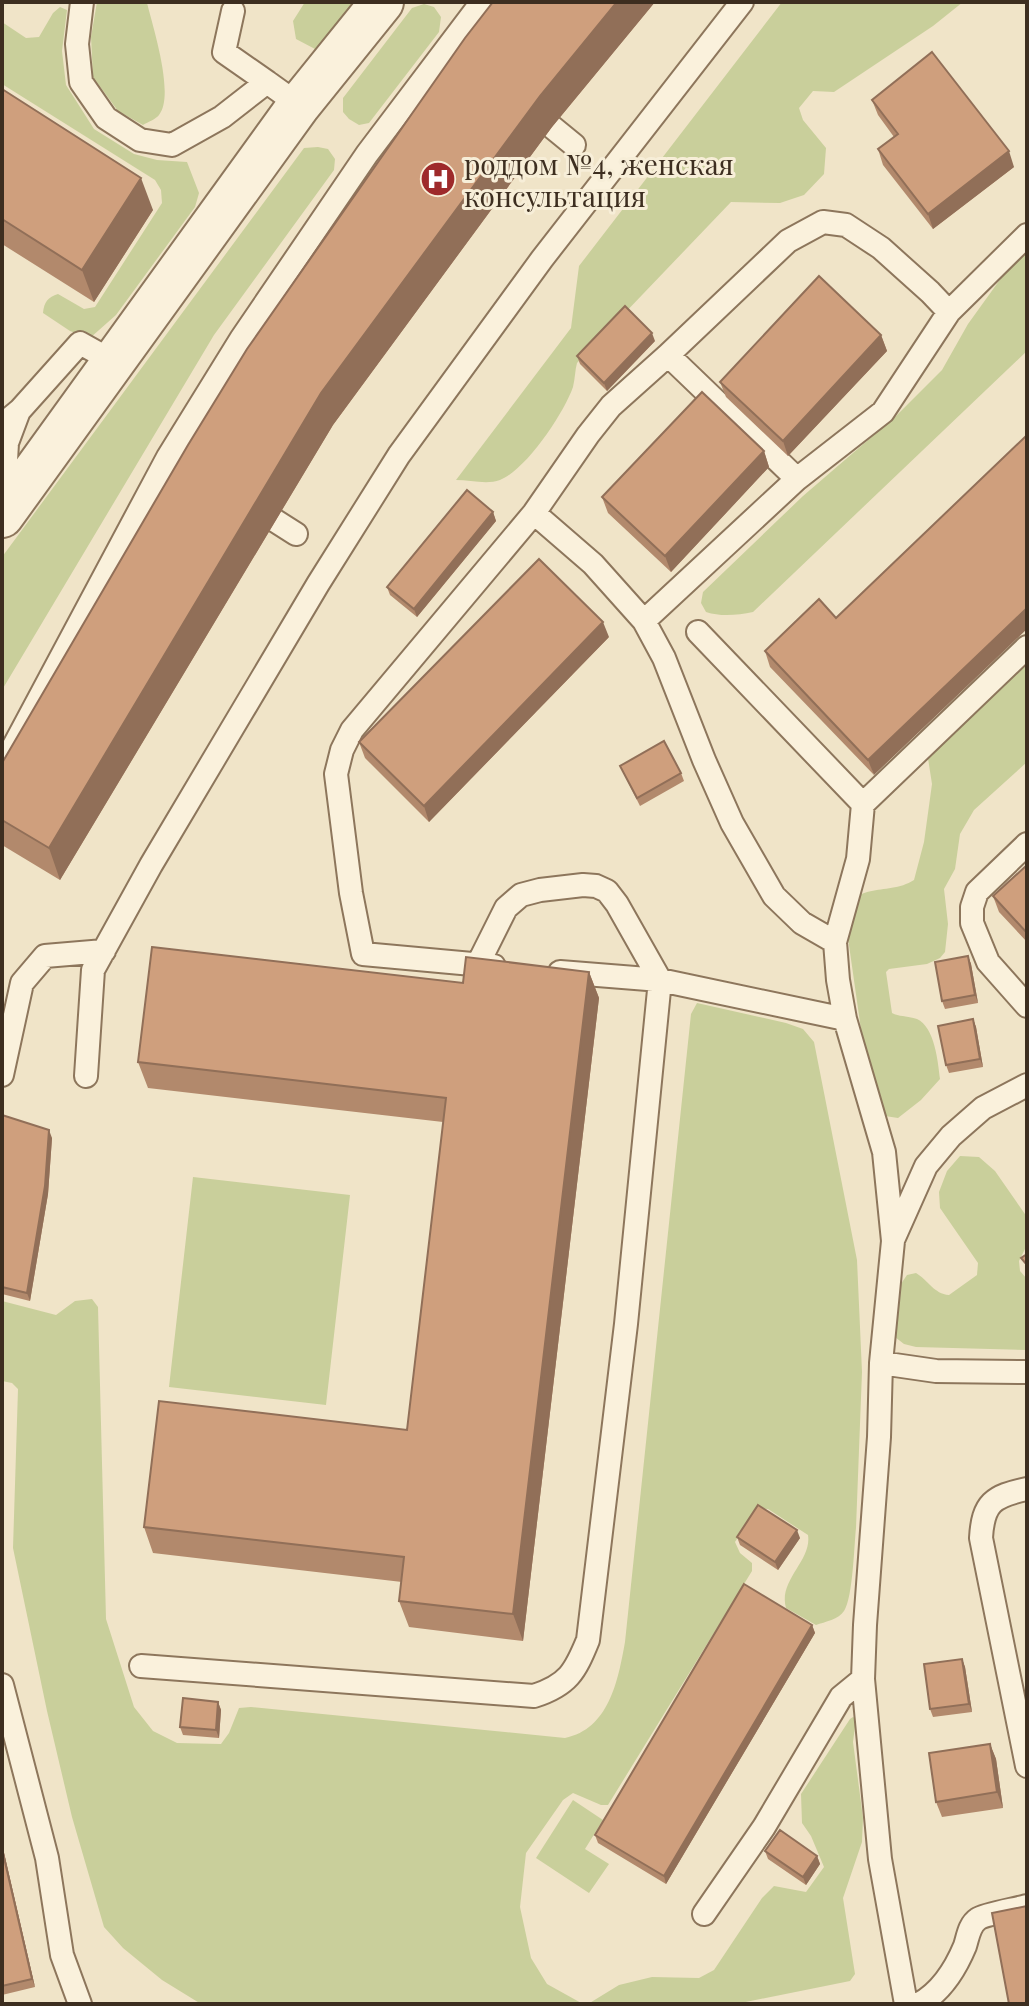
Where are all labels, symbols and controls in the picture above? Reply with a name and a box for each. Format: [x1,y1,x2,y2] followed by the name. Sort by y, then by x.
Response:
[464,145,734,214] place label: роддом №4, женская консультация
[419,160,457,198] hospital icon: роддом №4, женская консультация

